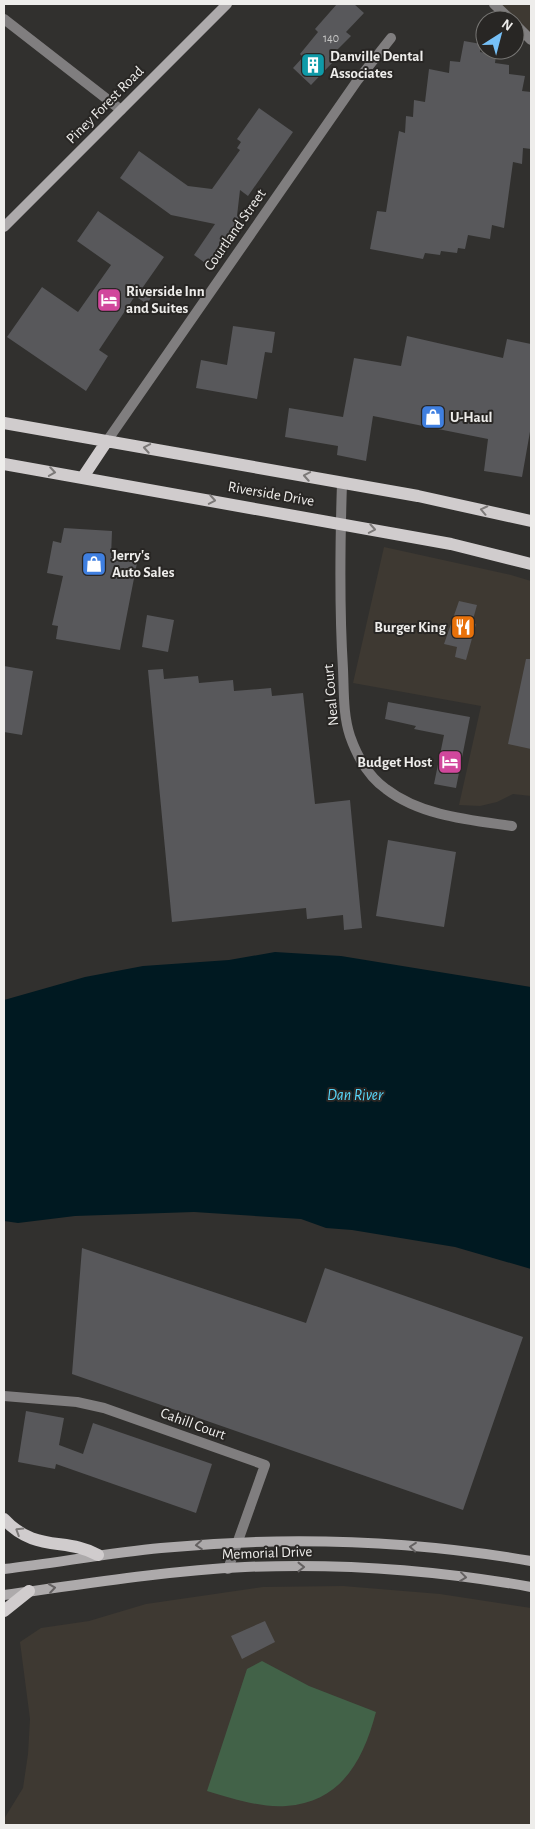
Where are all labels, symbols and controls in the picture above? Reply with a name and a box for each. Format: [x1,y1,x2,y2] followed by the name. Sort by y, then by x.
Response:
[475,10,525,60] north arrow
[499,17,515,34] text: N
[323,32,339,44] house number: 140
[330,49,423,81] place label: Danville Dental Associates
[300,52,326,78] building icon: Danville Dental Associates
[63,63,147,147] street label: Piney Forest Road
[201,186,269,274] street label: Courtland Street
[126,284,205,316] place label: Riverside Inn and Suites
[96,287,122,313] hotel icon: Riverside Inn and Suites
[420,404,446,430] shop icon: U-Haul
[450,410,492,425] place label: U-Haul
[143,443,152,453] one-way arrow
[48,466,56,477] one-way arrow
[303,472,312,482] one-way arrow
[227,479,315,509] street label: Riverside Drive
[207,495,216,505] one-way arrow
[480,505,488,515] one-way arrow
[367,524,376,534] one-way arrow
[112,548,175,580] place label: Jerry's Auto Sales
[81,551,107,577] shop icon: Jerry's Auto Sales
[450,614,476,640] restaurant icon: Burger King
[374,620,446,635] place label: Burger King
[321,663,341,727] street label: Neal Court
[437,749,463,775] hotel icon: Budget Host
[357,755,432,770] place label: Budget Host
[327,1087,384,1103] water label: Dan River
[158,1405,228,1443] street label: Cahill Court
[15,1528,24,1537] one-way arrow
[194,1540,202,1551] one-way arrow
[409,1541,417,1552] one-way arrow
[222,1544,313,1562] street label: Memorial Drive
[298,1562,305,1572] one-way arrow
[459,1571,467,1582] one-way arrow
[48,1583,56,1594] one-way arrow

